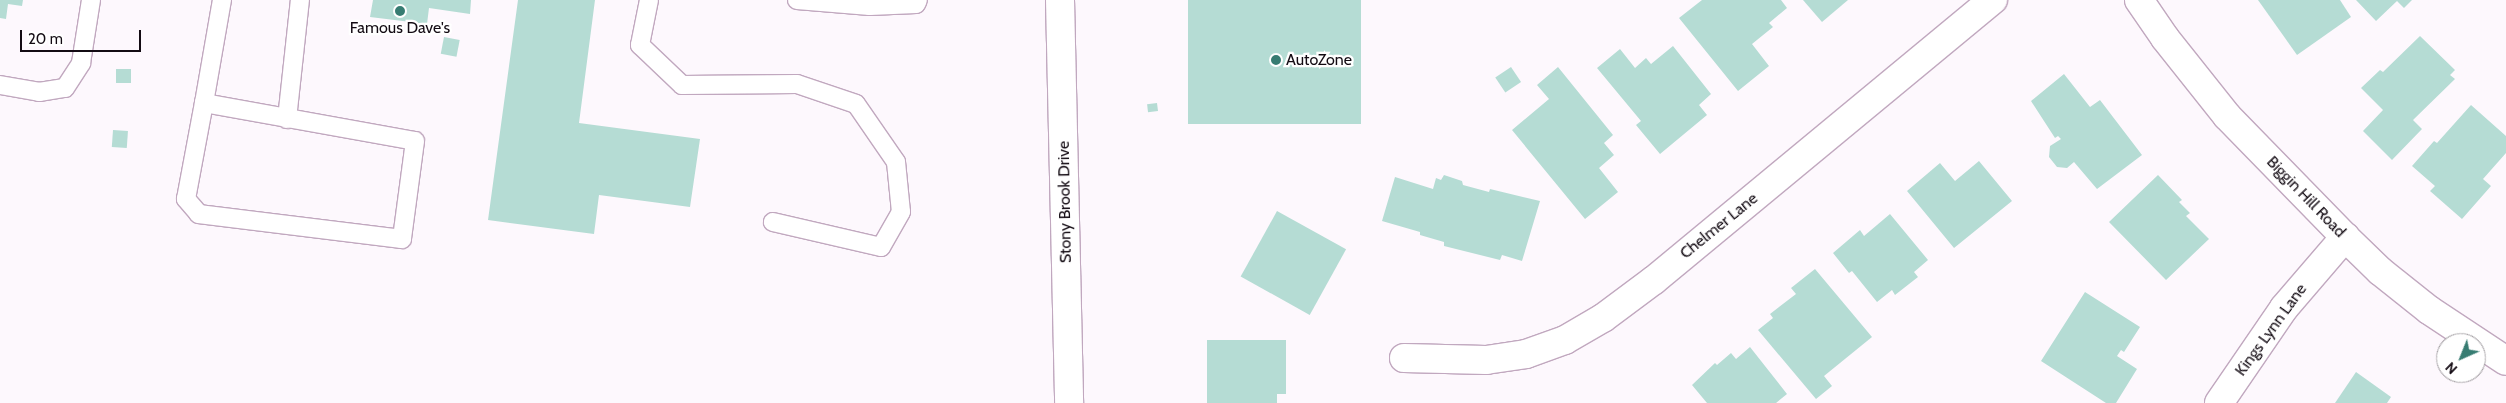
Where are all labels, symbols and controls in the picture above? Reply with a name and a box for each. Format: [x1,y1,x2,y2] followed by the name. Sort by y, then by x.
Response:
[394,5,406,17] marker: Famous Dave's
[350,18,450,38] place label: Famous Dave's
[22,20,144,52] scale bar
[28,30,63,48] text: 20 m
[1286,50,1352,70] place label: AutoZone
[1270,54,1282,66] marker: AutoZone
[1054,141,1076,263] street label: Stony Brook Drive
[2262,152,2350,242] street label: Biggin Hill Road
[1676,189,1762,263] street label: Chelmer Lane
[2231,280,2311,380] street label: Kings Lynn Lane
[2436,333,2486,383] north arrow
[2441,358,2461,378] text: N

